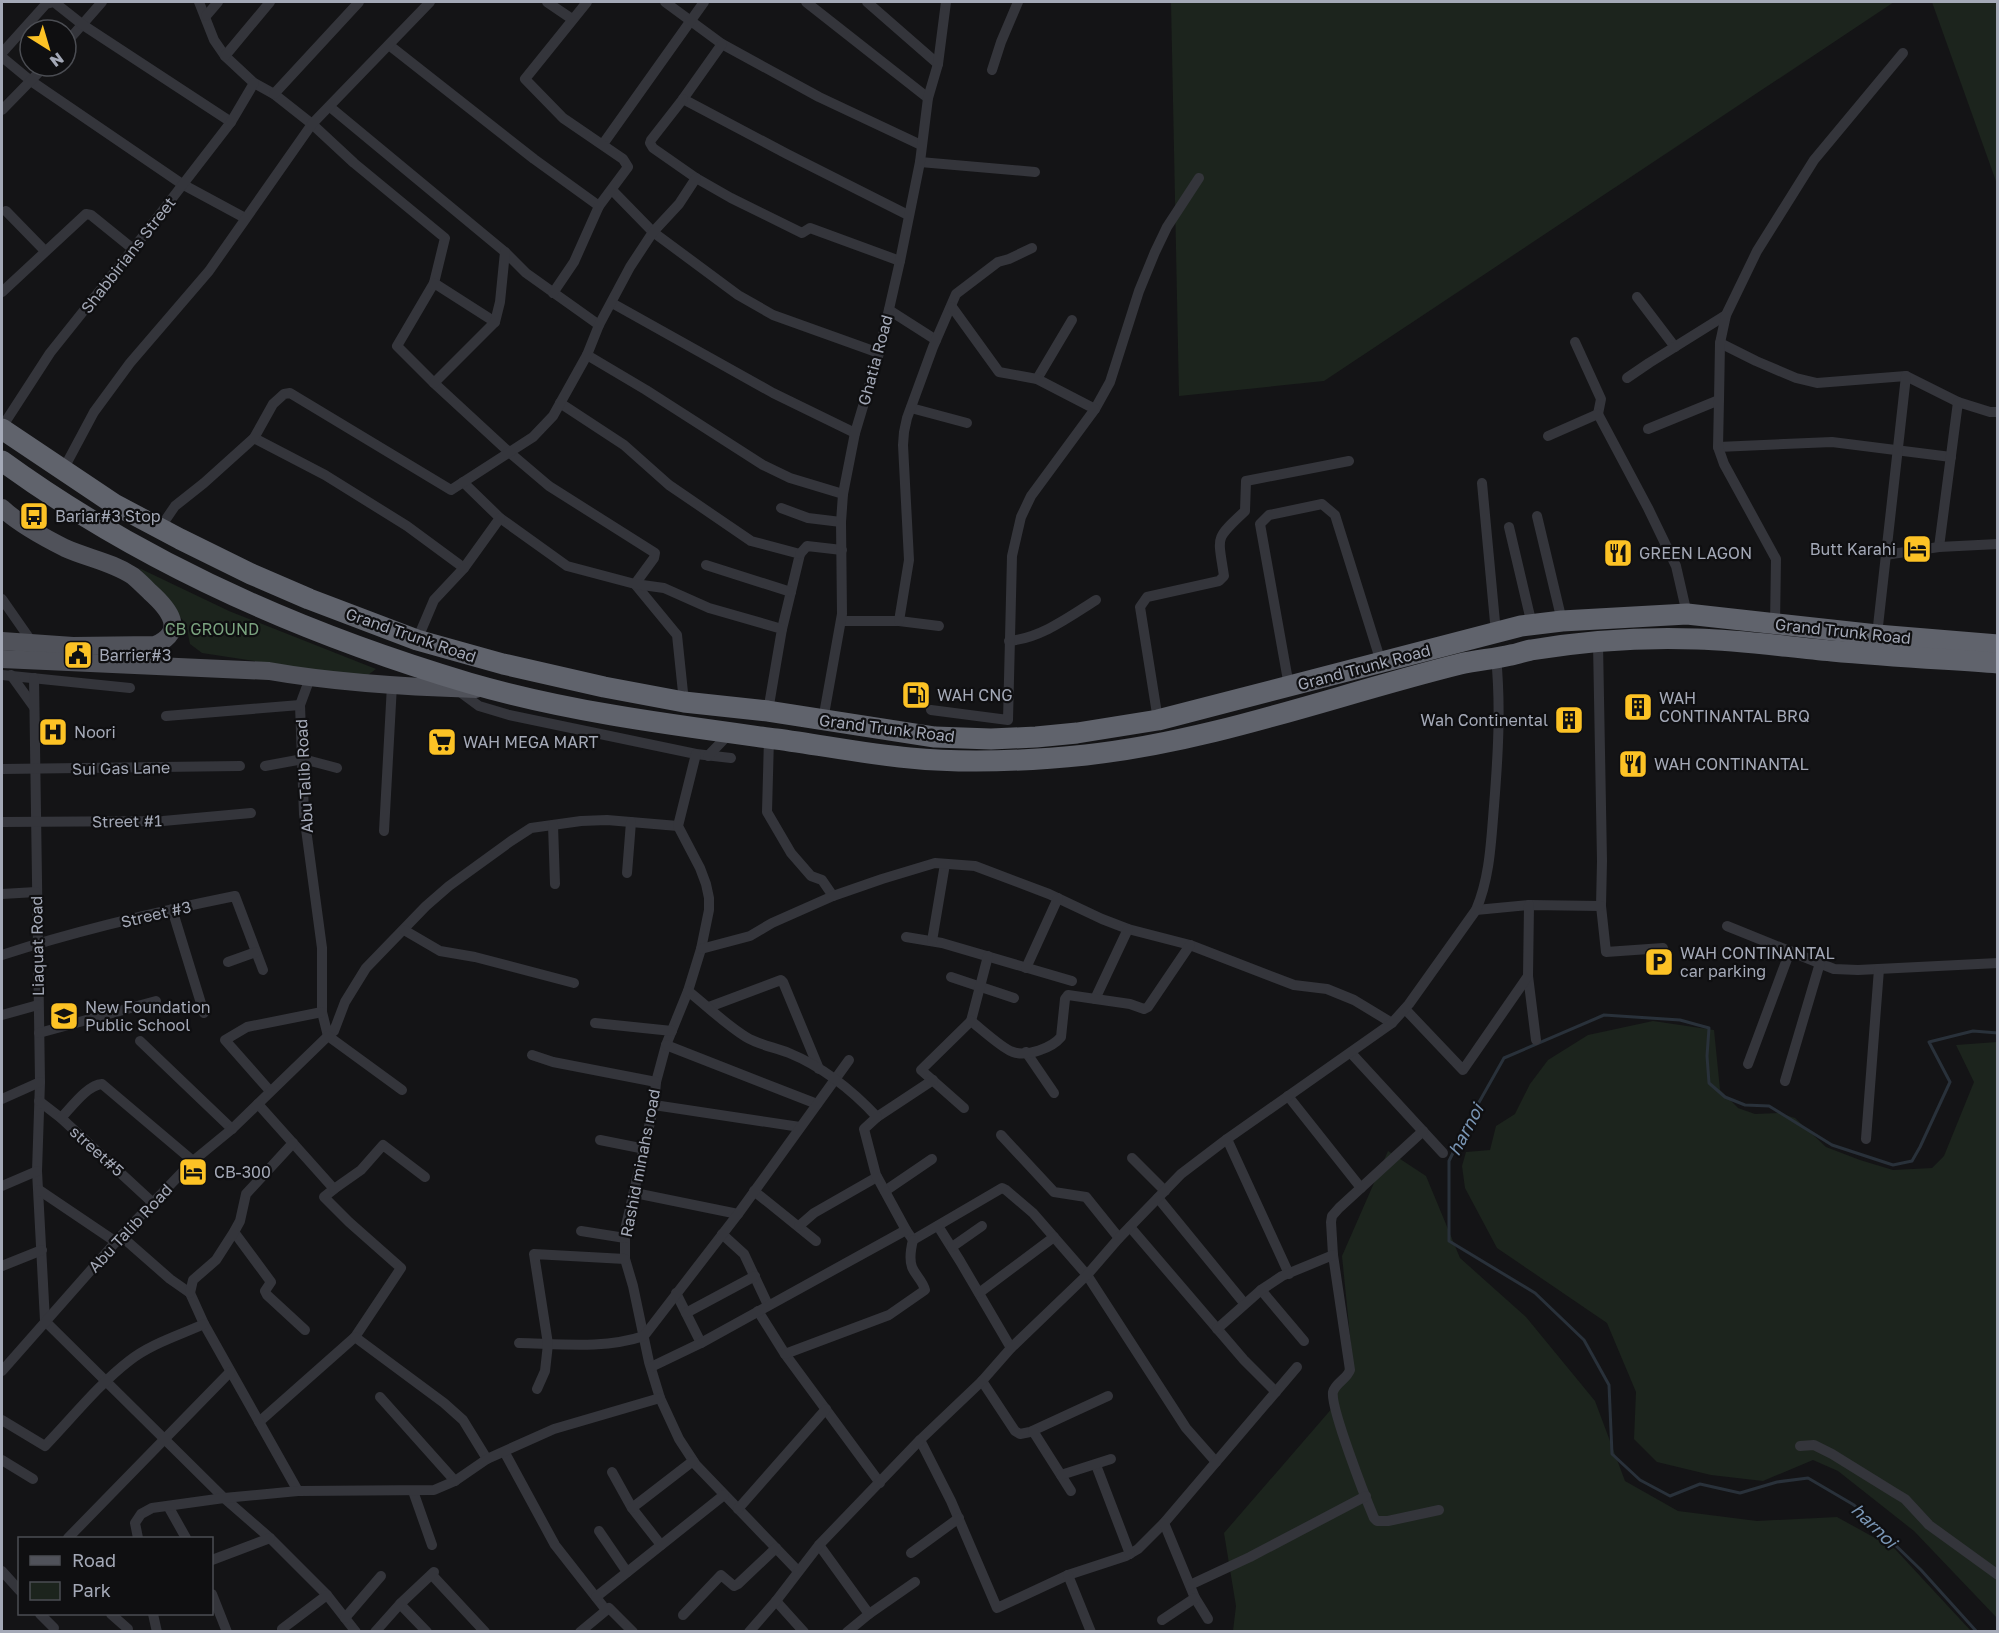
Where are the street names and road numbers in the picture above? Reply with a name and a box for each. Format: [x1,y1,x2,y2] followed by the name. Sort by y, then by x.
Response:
[76,193,180,317] street label: Shabbirians Street
[853,313,897,407] street label: Ghatia Road
[343,603,479,667] street label: Grand Trunk Road
[1774,614,1912,648] street label: Grand Trunk Road
[1295,640,1433,694] street label: Grand Trunk Road
[818,710,956,746] street label: Grand Trunk Road
[291,718,317,834] street label: Abu Talib Road
[72,757,170,779] street label: Sui Gas Lane
[92,810,162,832] street label: Street #1
[26,896,48,996] street label: Liaquat Road
[119,896,193,932] street label: Street #3
[616,1087,664,1239] street label: Rashid minahs road
[66,1121,128,1181] street label: street#5
[84,1179,176,1277] street label: Abu Talib Road

